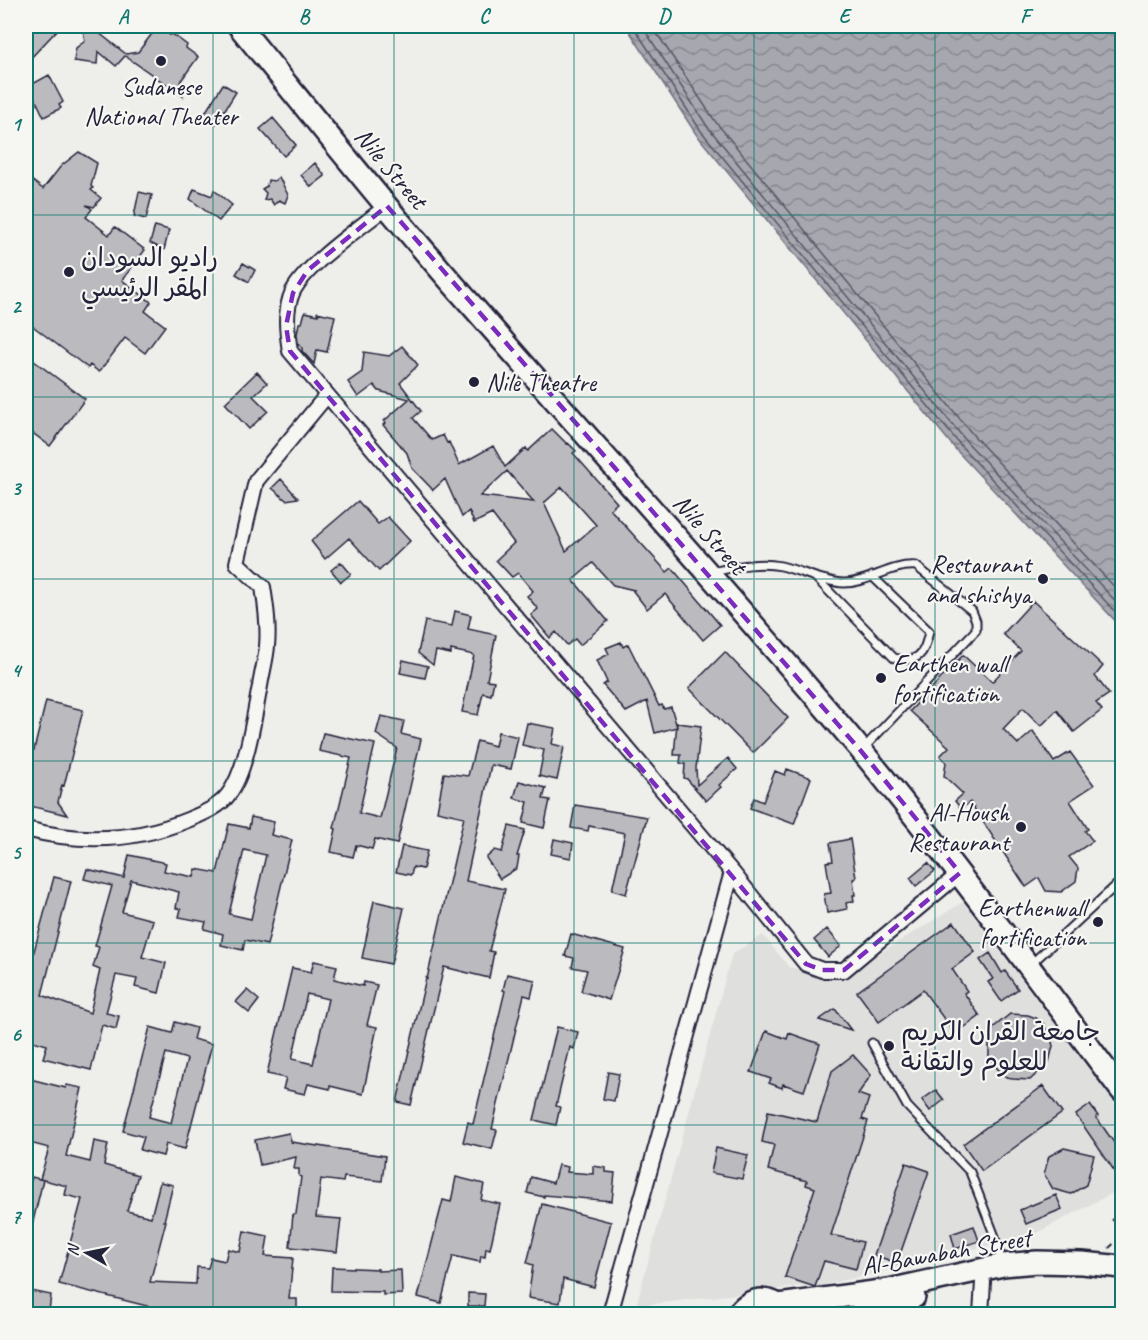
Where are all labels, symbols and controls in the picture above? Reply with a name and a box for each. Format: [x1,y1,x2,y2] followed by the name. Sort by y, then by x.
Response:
[118,4,130,29] text: A
[299,4,311,29] text: B
[479,4,491,29] text: C
[658,4,672,29] text: D
[839,4,853,29] text: E
[1020,4,1034,29] text: F
[154,54,168,68] marker: Sudanese National Theater
[84,70,240,133] place label: Sudanese National Theater
[12,112,23,137] text: 1
[347,121,436,217] street label: Nile Street
[81,241,218,310] place label: راديو السودان المقر الرئيسي
[62,265,76,279] marker: راديو السودان المقر الرئيسي
[12,294,23,319] text: 2
[486,366,598,399] place label: Nile Theatre
[467,375,481,389] marker: Nile Theatre
[12,476,23,501] text: 3
[666,487,756,583] street label: Nile Street
[925,548,1033,611] place label: Restaurant and shishya
[1036,572,1050,586] marker: Restaurant and shishya
[893,647,1012,710] place label: Earthen wall fortification
[12,658,24,683] text: 4
[874,671,888,685] marker: Earthen wall fortification
[908,796,1011,859] place label: Al-Housh Restaurant
[1014,820,1028,834] marker: Al-Housh Restaurant
[12,840,23,865] text: 5
[978,891,1091,954] place label: Earthenwall fortification
[1091,915,1105,929] marker: Earthenwall fortification
[901,1015,1100,1081] place label: جامعة القران الكريم للعلوم والتقانة
[11,1022,22,1047] text: 6
[882,1039,896,1053] marker: جامعة القران الكريم للعلوم والتقانة
[12,1204,23,1229] text: 7
[859,1220,1036,1283] street label: Al-Bawabah Street
[57,1223,117,1283] north arrow
[63,1241,84,1257] text: N

